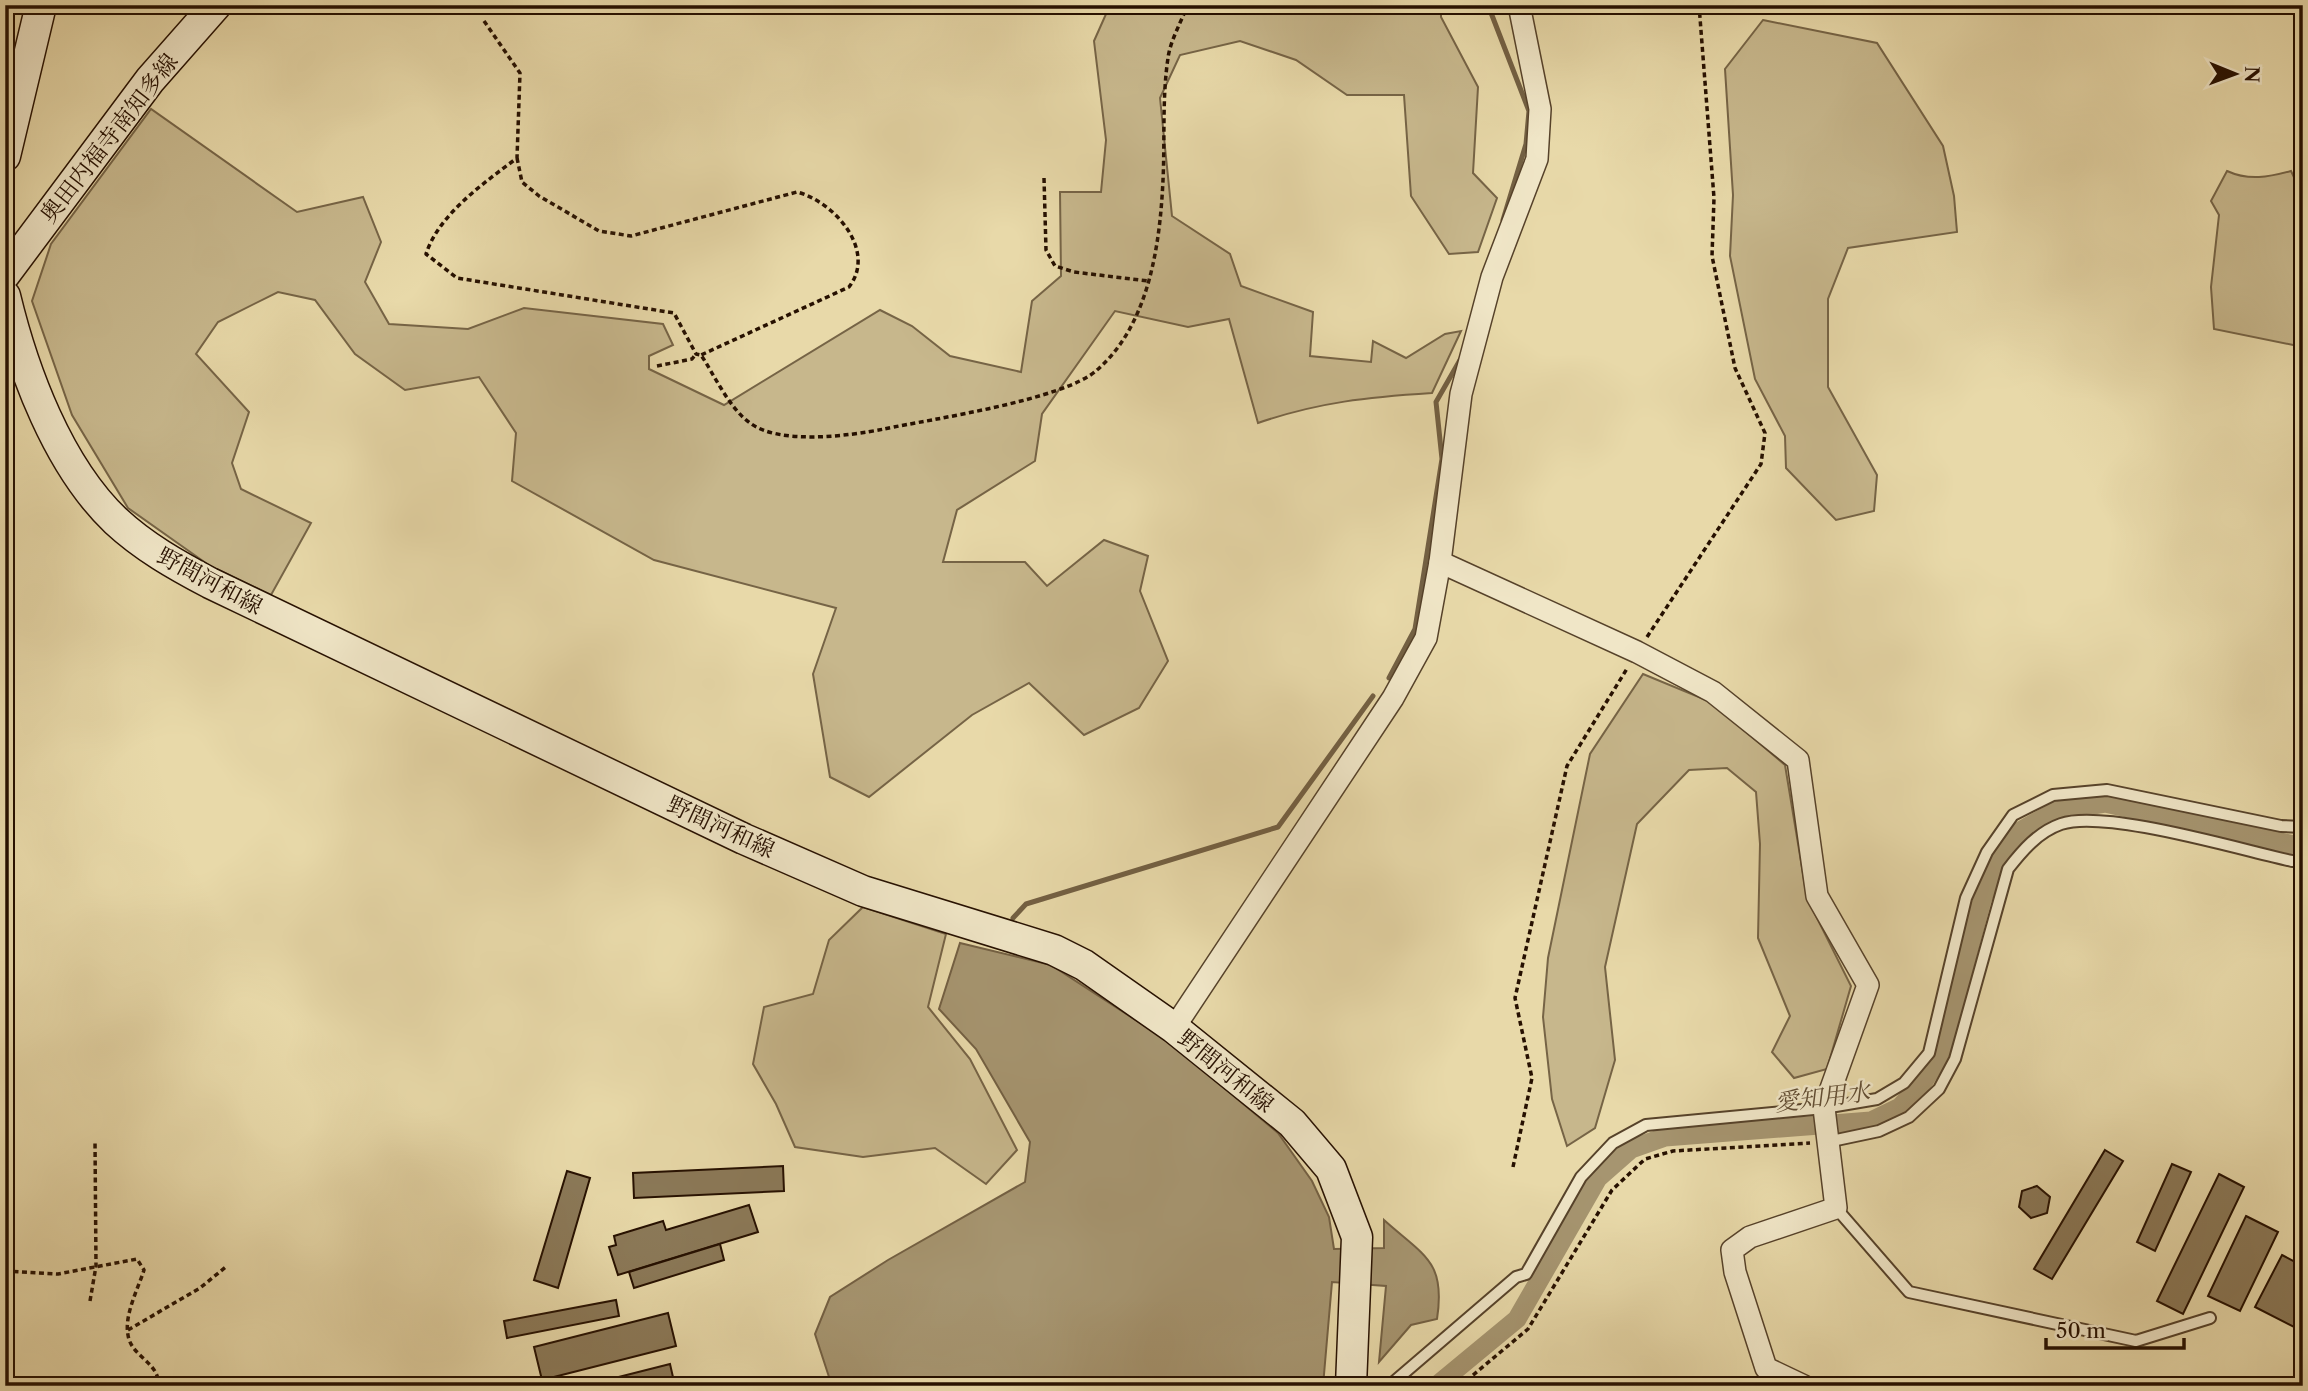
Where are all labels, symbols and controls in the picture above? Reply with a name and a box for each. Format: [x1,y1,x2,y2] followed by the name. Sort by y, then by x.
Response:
[2200,38,2270,108] north arrow
[34,48,184,228] street label: 奥田内福寺南知多線
[2240,66,2263,83] text: N
[153,542,267,620] street label: 野間河和線
[663,790,779,864] street label: 野間河和線
[1173,1024,1279,1118] street label: 野間河和線
[1773,1077,1873,1117] water label: 愛知用水
[2046,1307,2184,1351] scale bar
[2056,1318,2106,1343] text: 50 m

